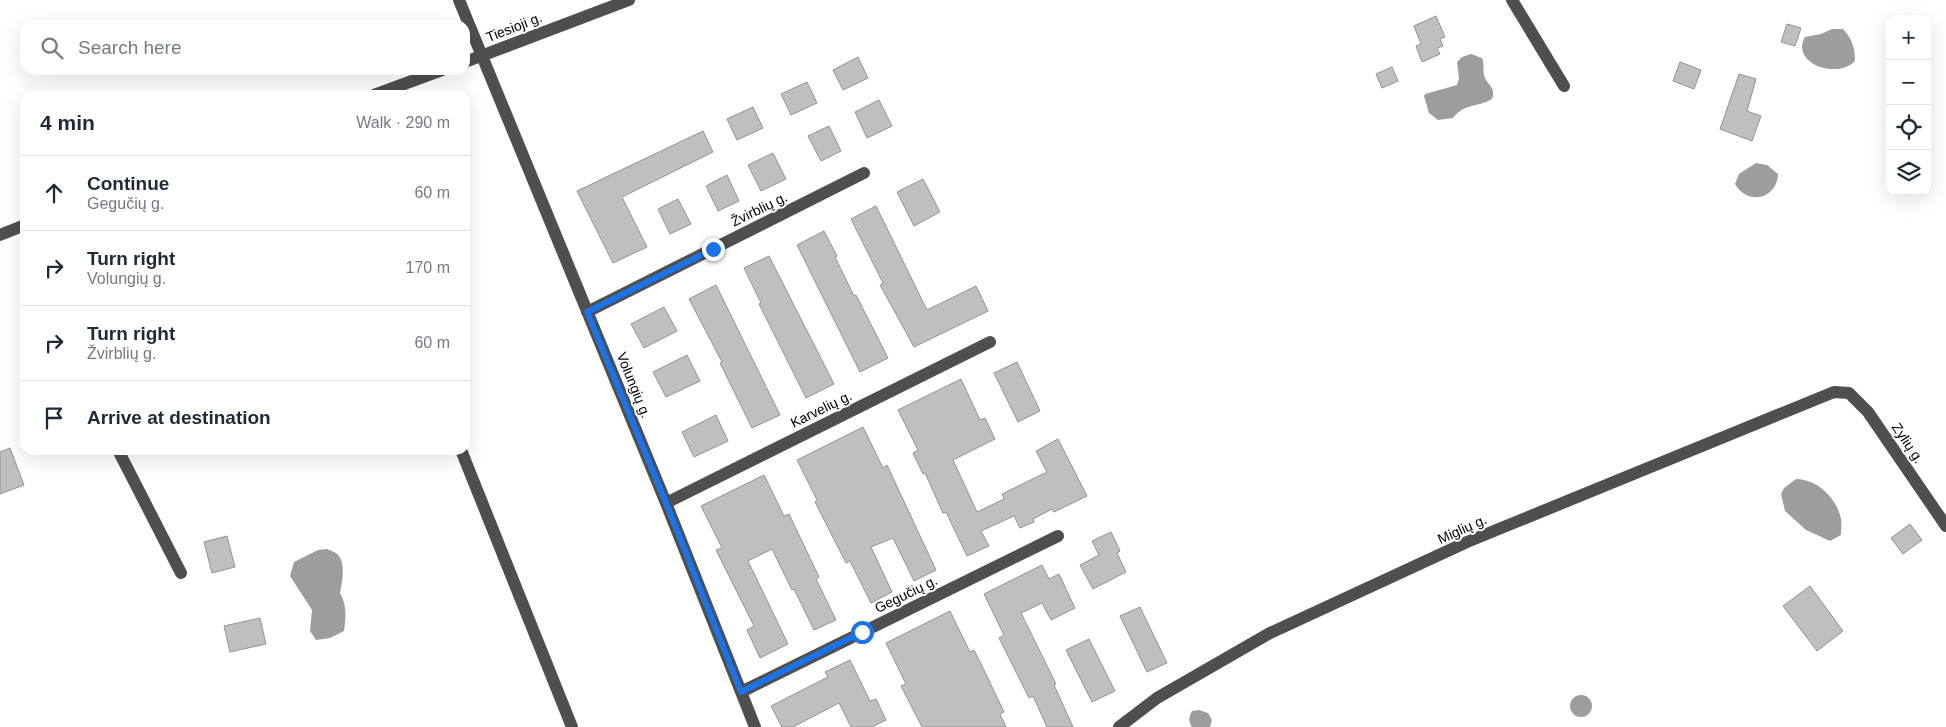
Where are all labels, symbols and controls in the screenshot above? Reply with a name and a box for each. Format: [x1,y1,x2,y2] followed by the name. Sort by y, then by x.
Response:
[484,9,544,45] street label: Tiesioji g.
[1886,15,1931,195] map controls
[1886,15,1931,60] button: +
[20,20,470,75] search box
[38,34,66,62] icon: search
[78,37,182,58] text: Search here
[1886,60,1931,105] button: −
[1886,105,1931,150] button: locate
[40,111,95,134] text: 4 min
[356,114,450,131] text: Walk · 290 m
[1886,150,1931,195] button: layers
[87,173,169,194] text: Continue
[40,179,68,207] icon: ahead
[414,184,450,201] text: 60 m
[728,189,790,229] street label: Žvirblių g.
[87,195,164,212] text: Gegučių g.
[702,238,725,261] route end
[87,248,175,269] text: Turn right
[40,254,68,282] icon: right
[406,259,450,276] text: 170 m
[87,270,166,287] text: Volungių g.
[87,323,175,344] text: Turn right
[40,329,68,357] icon: right
[414,334,450,351] text: 60 m
[87,345,156,362] text: Žvirblių g.
[614,350,654,420] street label: Volungių g.
[788,387,854,431] street label: Karvelių g.
[40,404,68,432] icon: arrive
[87,407,271,428] text: Arrive at destination
[1889,420,1927,466] street label: Zylių g.
[1435,511,1489,547] street label: Miglių g.
[872,572,940,616] street label: Gegučių g.
[851,621,874,644] route start

